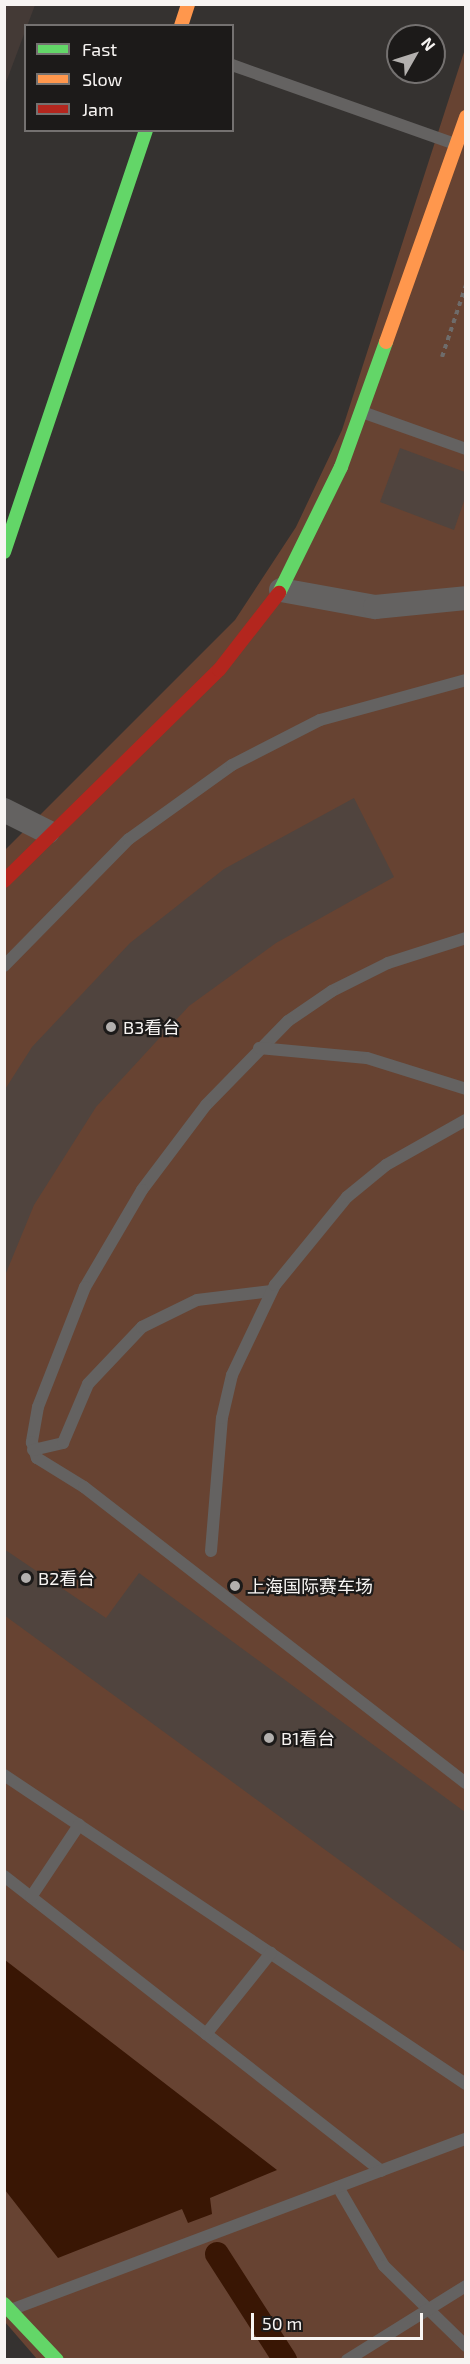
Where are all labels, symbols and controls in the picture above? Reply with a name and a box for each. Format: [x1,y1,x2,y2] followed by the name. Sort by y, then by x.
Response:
[24,24,234,132] legend
[386,24,446,84] north arrow
[418,33,440,54] text: N
[82,38,117,60] text: Fast
[82,68,122,90] text: Slow
[82,98,114,120] text: Jam
[123,1016,180,1038] place label: B3看台
[104,1020,118,1034] marker: B3看台
[38,1567,95,1589] place label: B2看台
[19,1571,33,1585] marker: B2看台
[247,1575,373,1597] place label: 上海国际赛车场
[228,1579,242,1593] marker: 上海国际赛车场
[281,1727,335,1749] place label: B1看台
[262,1731,276,1745] marker: B1看台
[254,2301,426,2339] scale bar
[262,2312,302,2334] text: 50 m

